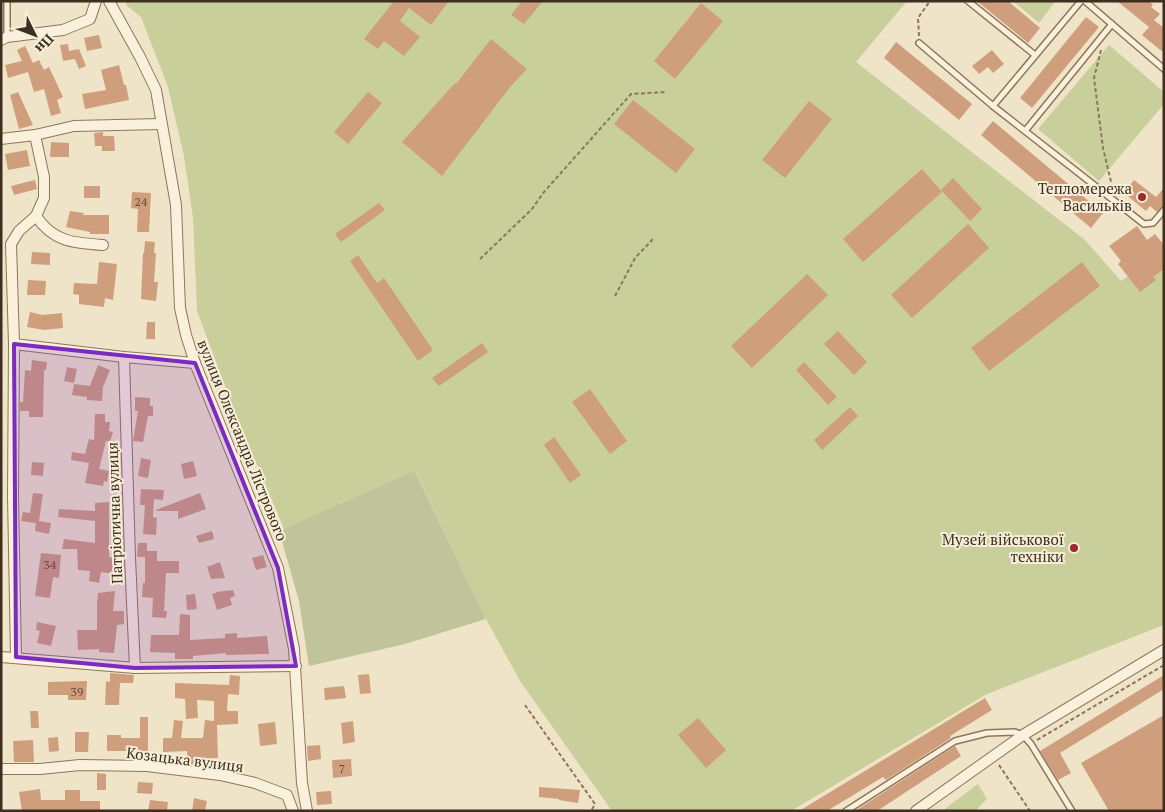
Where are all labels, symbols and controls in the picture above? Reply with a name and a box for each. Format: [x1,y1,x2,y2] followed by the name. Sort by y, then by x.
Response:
[10,10,60,60] north arrow
[31,30,59,58] text: Пн
[1038,178,1132,215] place label: Тепломережа Васильків
[1136,191,1148,203] marker: Тепломережа Васильків
[135,194,148,209] house number: 24
[193,336,293,544] street label: вулиця Олександра Лістрового
[102,442,126,584] street label: Патріотична вулиця
[942,529,1064,566] place label: Музей військової техніки
[1068,542,1080,554] marker: Музей військової техніки
[44,557,57,572] house number: 34
[71,684,83,699] house number: 39
[125,742,245,776] street label: Козацька вулиця
[339,761,345,776] house number: 7

